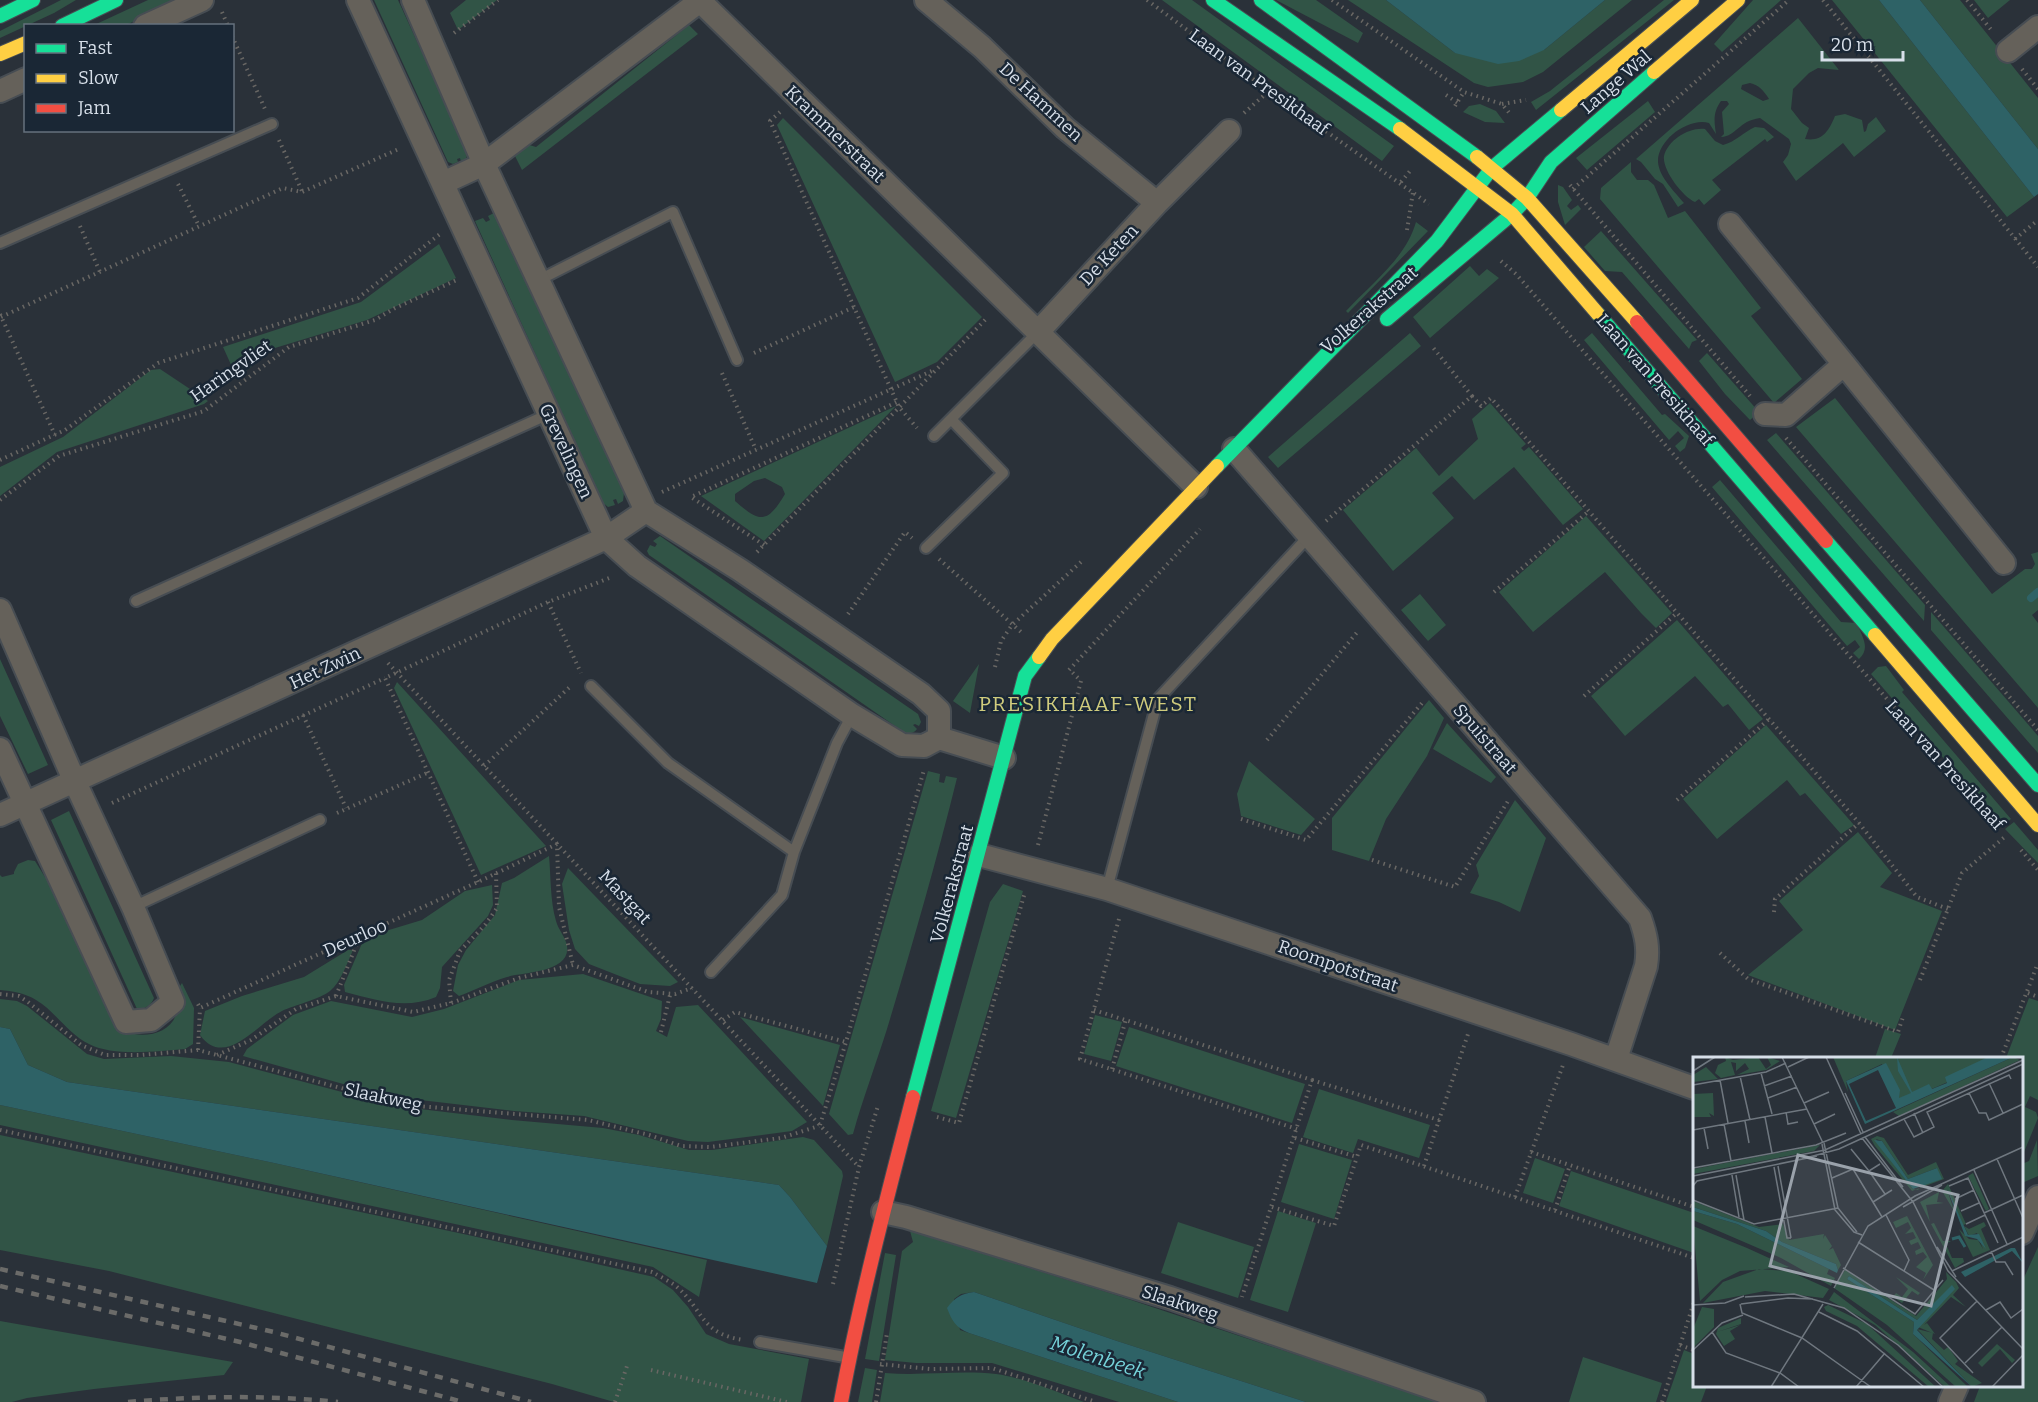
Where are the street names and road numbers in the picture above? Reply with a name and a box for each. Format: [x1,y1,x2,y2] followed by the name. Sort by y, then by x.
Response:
[1185,24,1335,141] street label: Laan van Presikhaaf
[1576,45,1656,119] street label: Lange Wal
[995,58,1088,147] street label: De Hammen
[780,81,890,188] street label: Krammerstraat
[1075,219,1143,290] street label: De Keten
[1316,261,1423,358] street label: Volkerakstraat
[1592,310,1719,452] street label: Laan van Presikhaaf
[186,335,276,407] street label: Haringvliet
[534,400,598,503] street label: Grevelingen
[286,642,364,694] street label: Het Zwin
[1881,695,2010,836] street label: Laan van Presikhaaf
[1448,699,1522,779] street label: Spuistraat
[926,822,979,946] street label: Volkerakstraat
[594,865,656,929] street label: Mastgat
[320,914,390,962] street label: Deurloo
[1275,935,1401,997] street label: Roompotstraat
[342,1078,424,1116] street label: Slaakweg
[1139,1280,1221,1326] street label: Slaakweg

